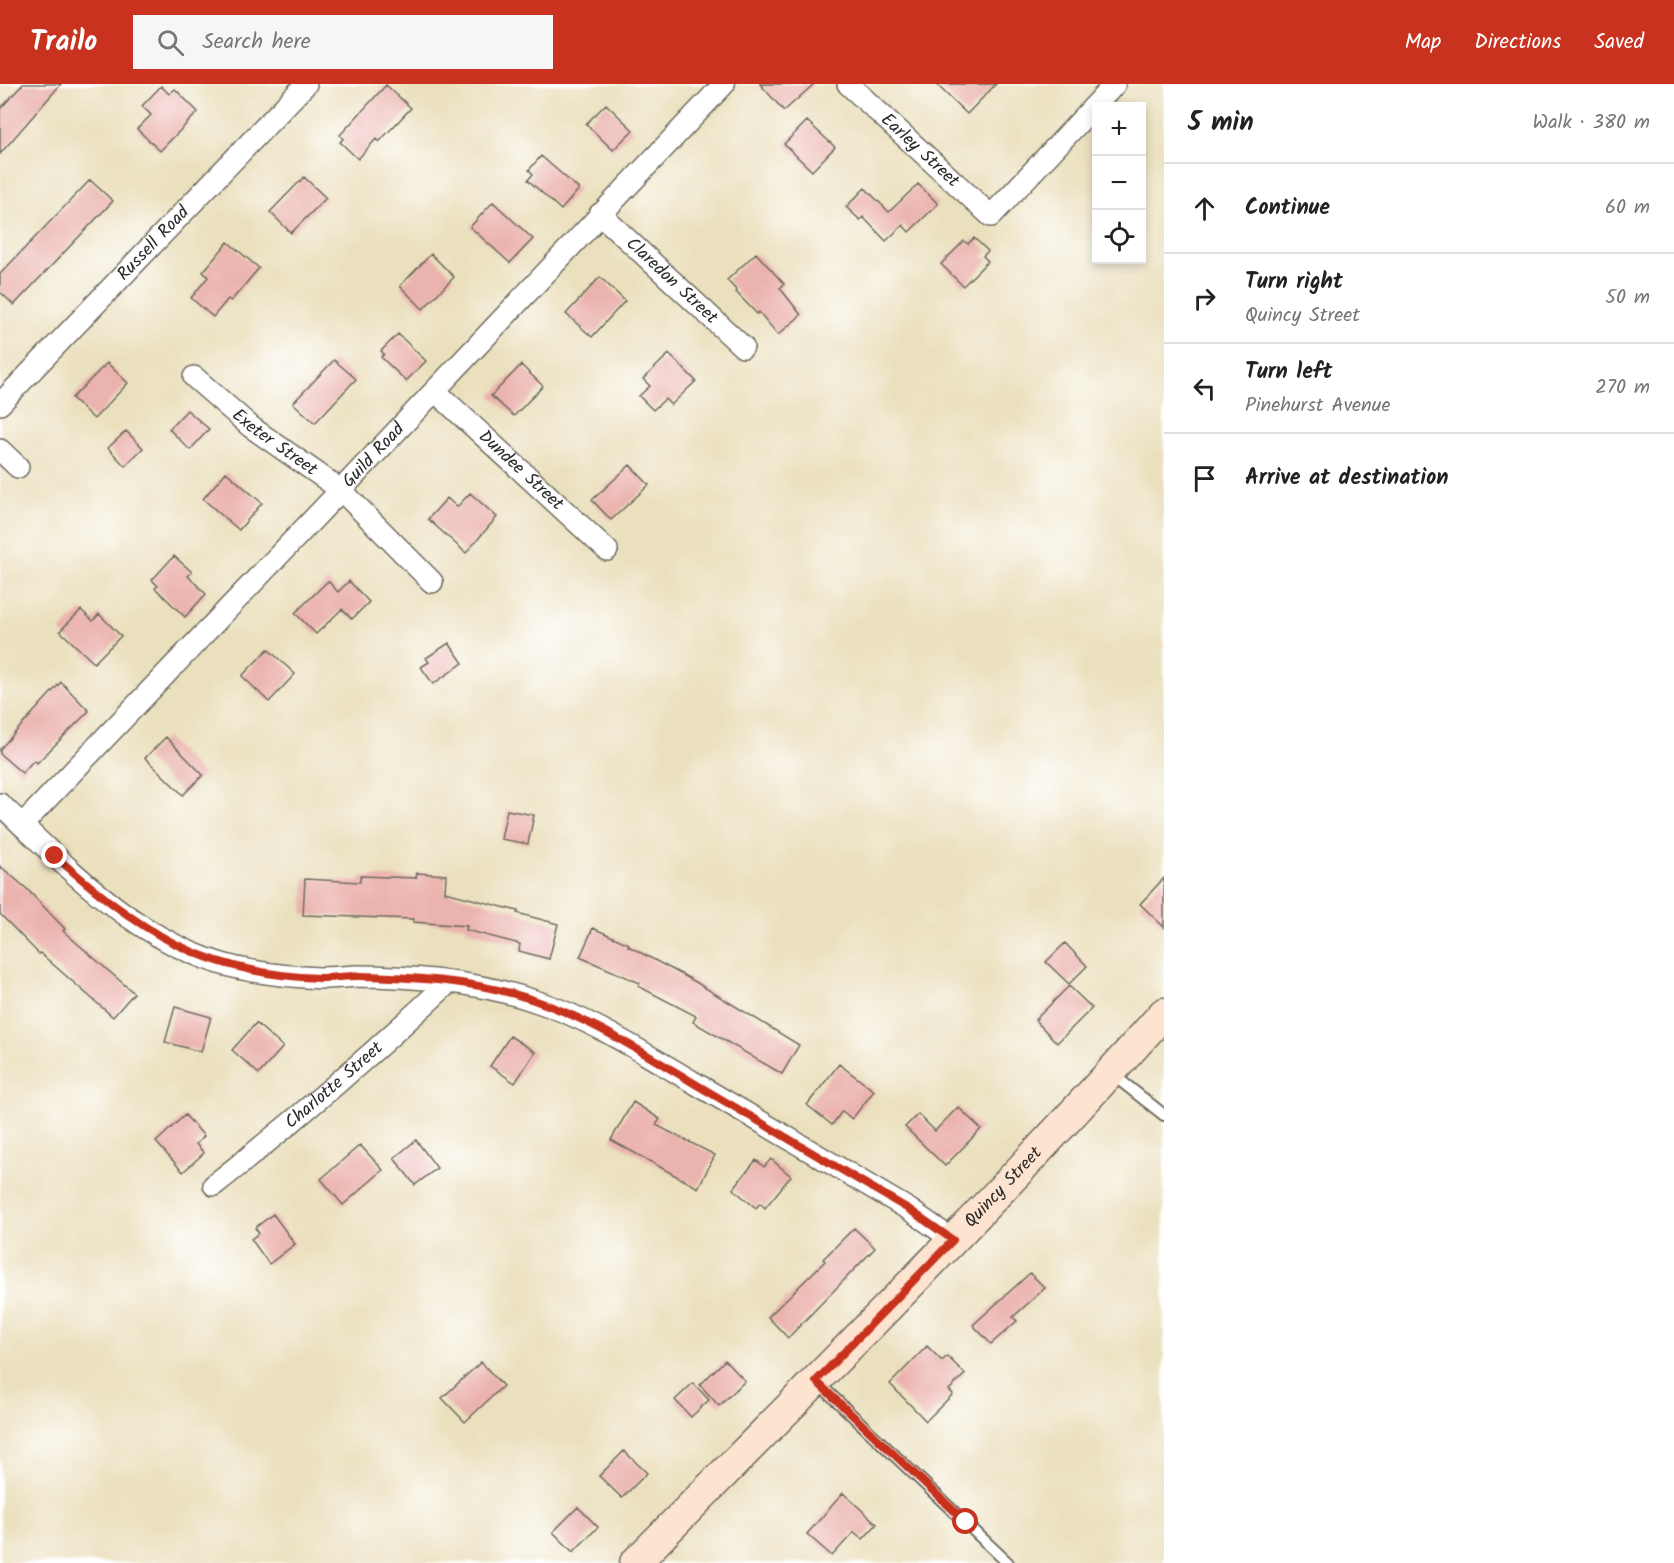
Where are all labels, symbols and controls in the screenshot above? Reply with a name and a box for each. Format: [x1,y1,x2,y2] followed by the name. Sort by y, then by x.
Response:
[133,15,553,69] search box
[30,20,97,65] text: Trailo
[202,25,311,60] text: Search here
[154,26,187,59] icon: search
[1405,26,1441,59] text: Map
[1474,26,1561,59] text: Directions
[1594,26,1644,59] text: Saved
[1092,102,1146,264] map controls
[1092,102,1146,156] button: +
[1188,102,1254,144] text: 5 min
[874,106,967,195] street label: Earley Street
[1533,107,1650,139] text: Walk · 380 m
[1092,156,1146,210] button: −
[1245,191,1330,226] text: Continue
[1188,192,1221,225] icon: ahead
[1605,192,1650,224] text: 60 m
[110,199,197,288] street label: Russell Road
[1092,210,1146,264] button: locate
[619,230,725,332] street label: Claredon Street
[1245,265,1343,300] text: Turn right
[1188,282,1221,315] icon: right
[1605,282,1650,314] text: 50 m
[1245,300,1360,332] text: Quincy Street
[1245,355,1332,390] text: Turn left
[1188,372,1221,405] icon: left
[1595,372,1650,404] text: 270 m
[1245,390,1390,422] text: Pinehurst Avenue
[225,402,324,484] street label: Exeter Street
[335,415,412,495] street label: Guild Road
[471,423,571,518] street label: Dundee Street
[1245,461,1448,496] text: Arrive at destination
[1188,462,1221,495] icon: arrive
[41,842,67,868] route end
[278,1034,391,1136] street label: Charlotte Street
[957,1139,1050,1235] street label: Quincy Street
[952,1508,978,1534] route start

